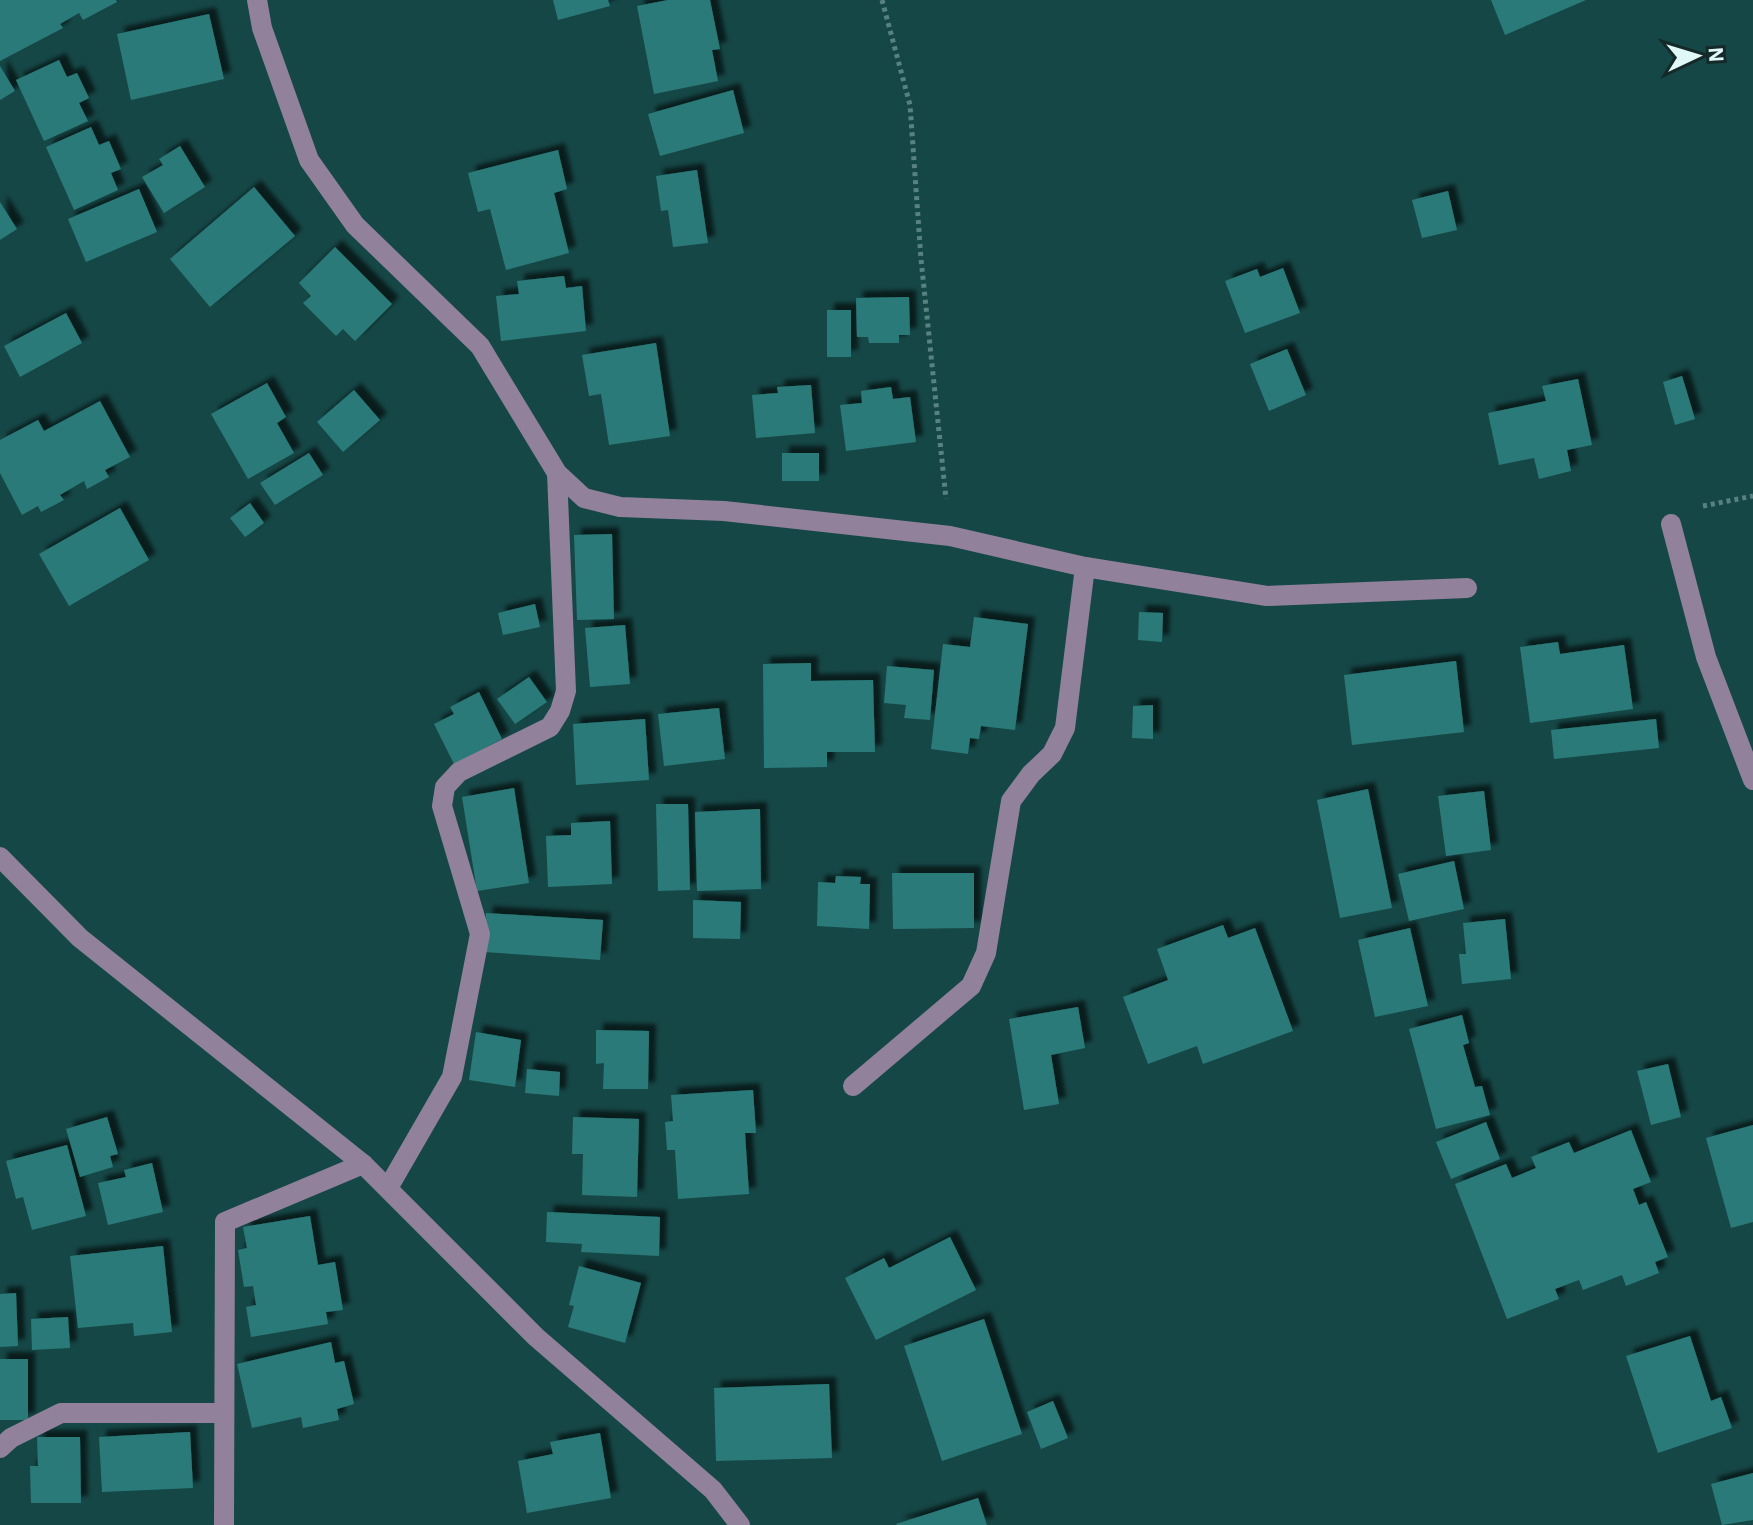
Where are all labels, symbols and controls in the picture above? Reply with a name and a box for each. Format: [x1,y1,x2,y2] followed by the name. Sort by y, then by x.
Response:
[1657,16,1737,96] north arrow
[1704,46,1727,63] text: N

